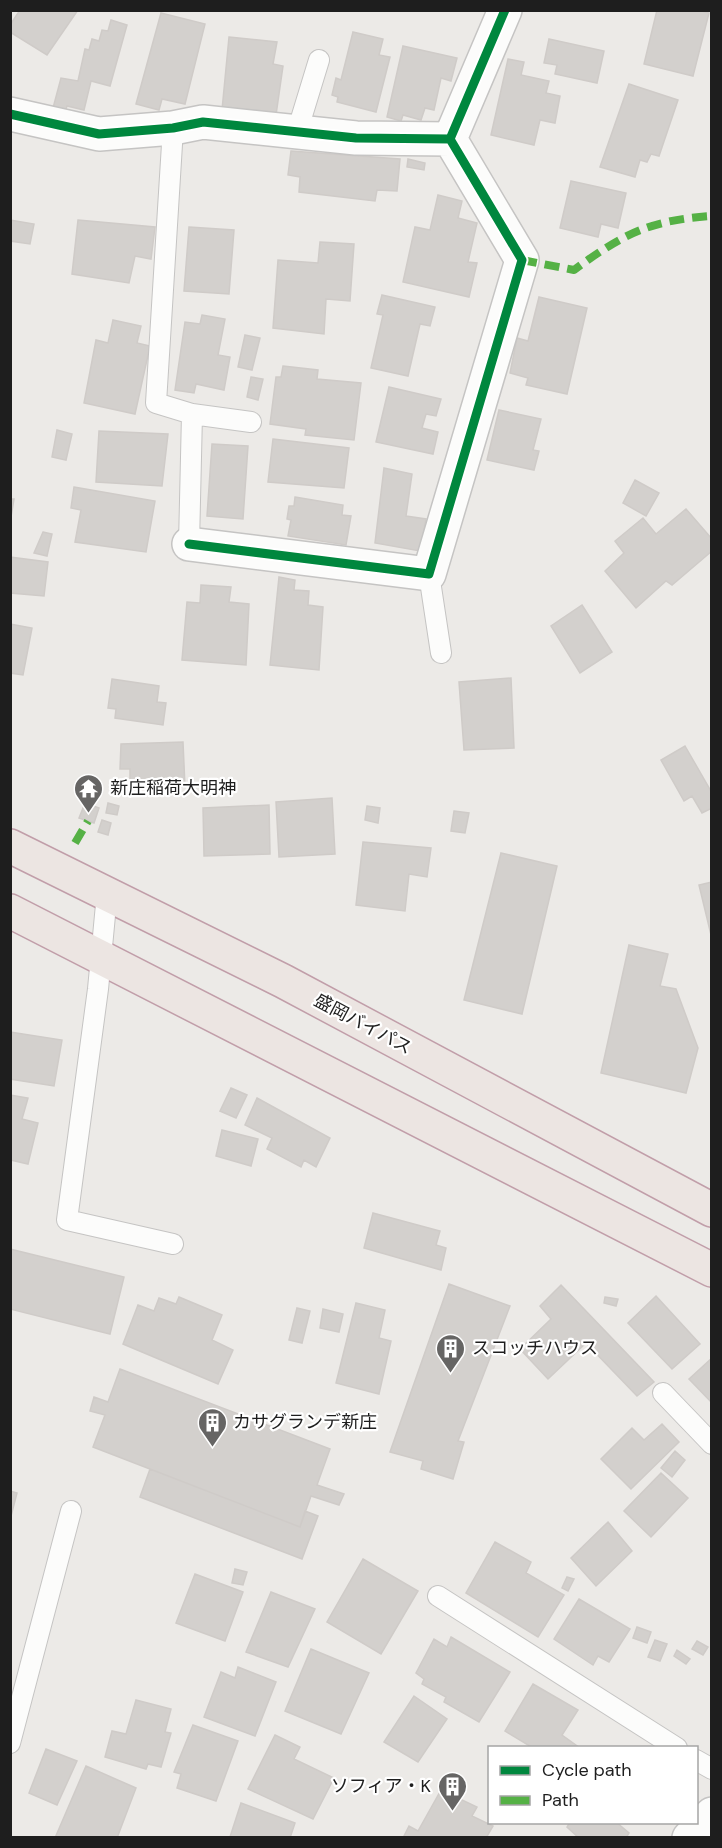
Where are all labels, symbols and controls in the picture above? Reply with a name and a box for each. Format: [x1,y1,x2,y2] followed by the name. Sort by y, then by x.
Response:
[73,772,105,814] temple icon: 新庄稲荷大明神
[110,776,236,800] place label: 新庄稲荷大明神
[310,988,416,1060] street label: 盛岡バイパス
[435,1332,467,1374] building icon: スコッチハウス
[472,1336,598,1360] place label: スコッチハウス
[196,1406,228,1448] building icon: カサグランデ新庄
[233,1410,377,1434] place label: カサグランデ新庄
[488,1746,698,1824] legend
[542,1758,632,1782] text: Cycle path
[436,1770,468,1812] building icon: ソフィア・K
[331,1774,431,1798] place label: ソフィア・K
[542,1788,579,1812] text: Path

